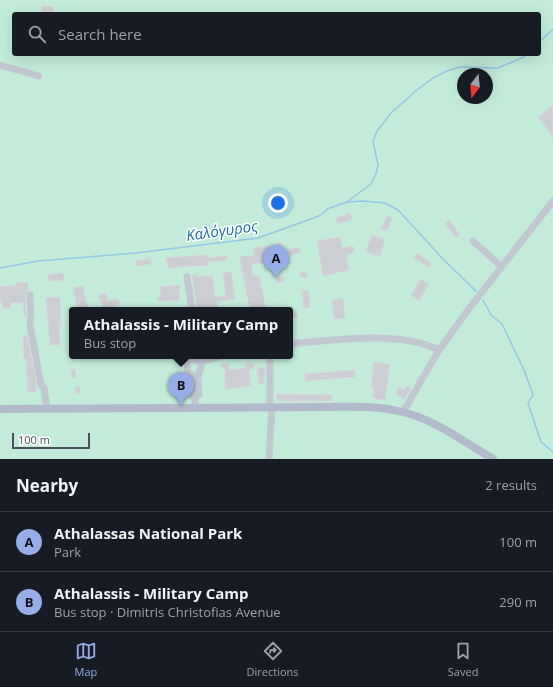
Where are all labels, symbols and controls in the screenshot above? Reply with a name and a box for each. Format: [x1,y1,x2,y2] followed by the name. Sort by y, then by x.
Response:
[12,12,541,56] search box
[26,23,48,45] icon: search
[58,24,142,44] text: Search here
[457,68,493,104] north arrow
[268,193,288,213] your location
[185,215,259,245] water label: Καλόγυρος
[263,245,289,278] pin: A
[69,307,293,359] popup
[84,314,278,334] text: Athalassis - Military Camp
[84,334,136,352] text: Bus stop
[168,372,194,405] pin: B
[12,431,90,450] scale bar
[18,432,50,447] text: 100 m
[16,474,78,497] text: Nearby
[485,476,537,494] text: 2 results
[54,523,242,543] text: Athalassas National Park
[25,533,33,551] text: A
[499,533,537,551] text: 100 m
[54,543,81,561] text: Park
[54,583,249,603] text: Athalassis - Military Camp
[25,593,33,611] text: B
[499,593,537,611] text: 290 m
[54,603,281,621] text: Bus stop · Dimitris Christofias Avenue
[75,640,97,679] tab: Map
[247,640,299,679] tab: Directions
[448,640,478,679] tab: Saved

